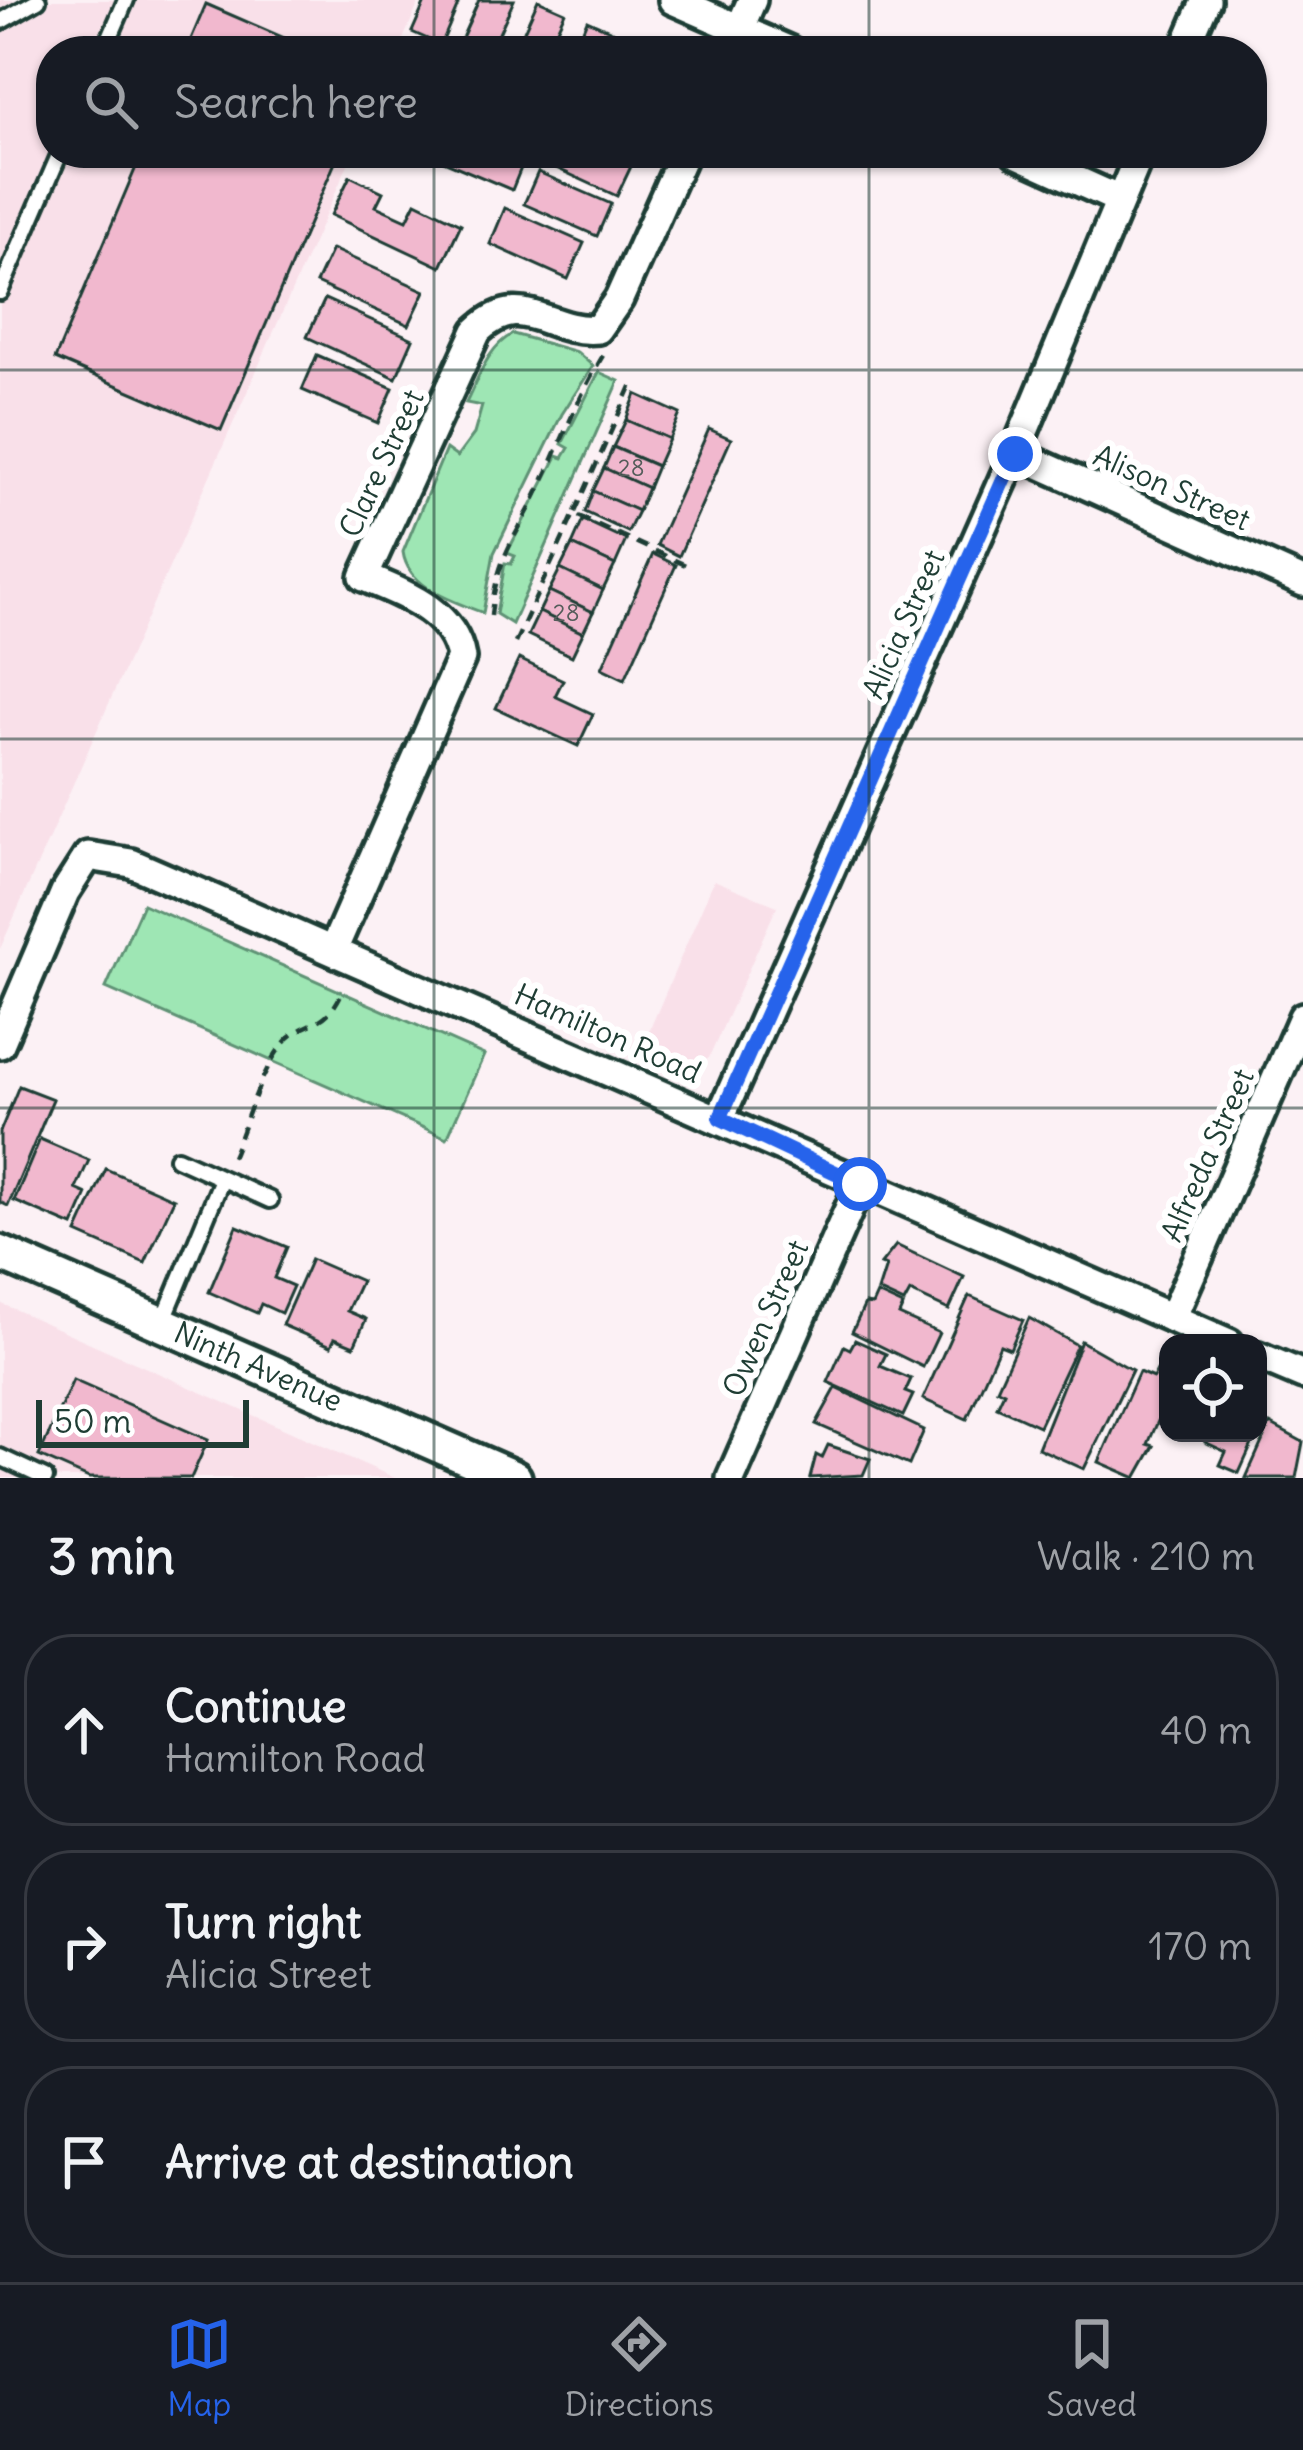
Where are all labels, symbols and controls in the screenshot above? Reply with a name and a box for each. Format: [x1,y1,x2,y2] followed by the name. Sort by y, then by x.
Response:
[36,36,1267,168] search box
[78,69,144,135] icon: search
[174,74,418,130] text: Search here
[330,383,432,543] street label: Clare Street
[988,427,1042,481] route end
[1088,436,1256,538] street label: Alison Street
[618,452,644,482] house number: 28
[853,544,953,704] street label: Alicia Street
[553,597,579,627] house number: 28
[509,975,707,1091] street label: Hamilton Road
[1152,1063,1262,1247] street label: Alfreda Street
[833,1157,887,1211] route start
[714,1234,816,1402] street label: Owen Street
[168,1313,348,1420] street label: Ninth Avenue
[1159,1334,1267,1442] map controls
[1159,1334,1267,1442] button: locate
[36,1394,249,1447] scale bar
[54,1400,131,1442] text: 50 m
[48,1524,175,1588] text: 3 min
[1037,1532,1255,1581] text: Walk · 210 m
[165,1678,347,1734] text: Continue
[51,1697,117,1763] icon: ahead
[1160,1706,1252,1755] text: 40 m
[165,1734,425,1783] text: Hamilton Road
[165,1894,361,1950] text: Turn right
[51,1913,117,1979] icon: right
[1148,1922,1252,1971] text: 170 m
[165,1950,372,1999] text: Alicia Street
[51,2129,117,2195] icon: arrive
[165,2134,574,2190] text: Arrive at destination
[166,2311,232,2425] tab: Map
[565,2311,714,2425] tab: Directions
[1046,2311,1137,2425] tab: Saved

